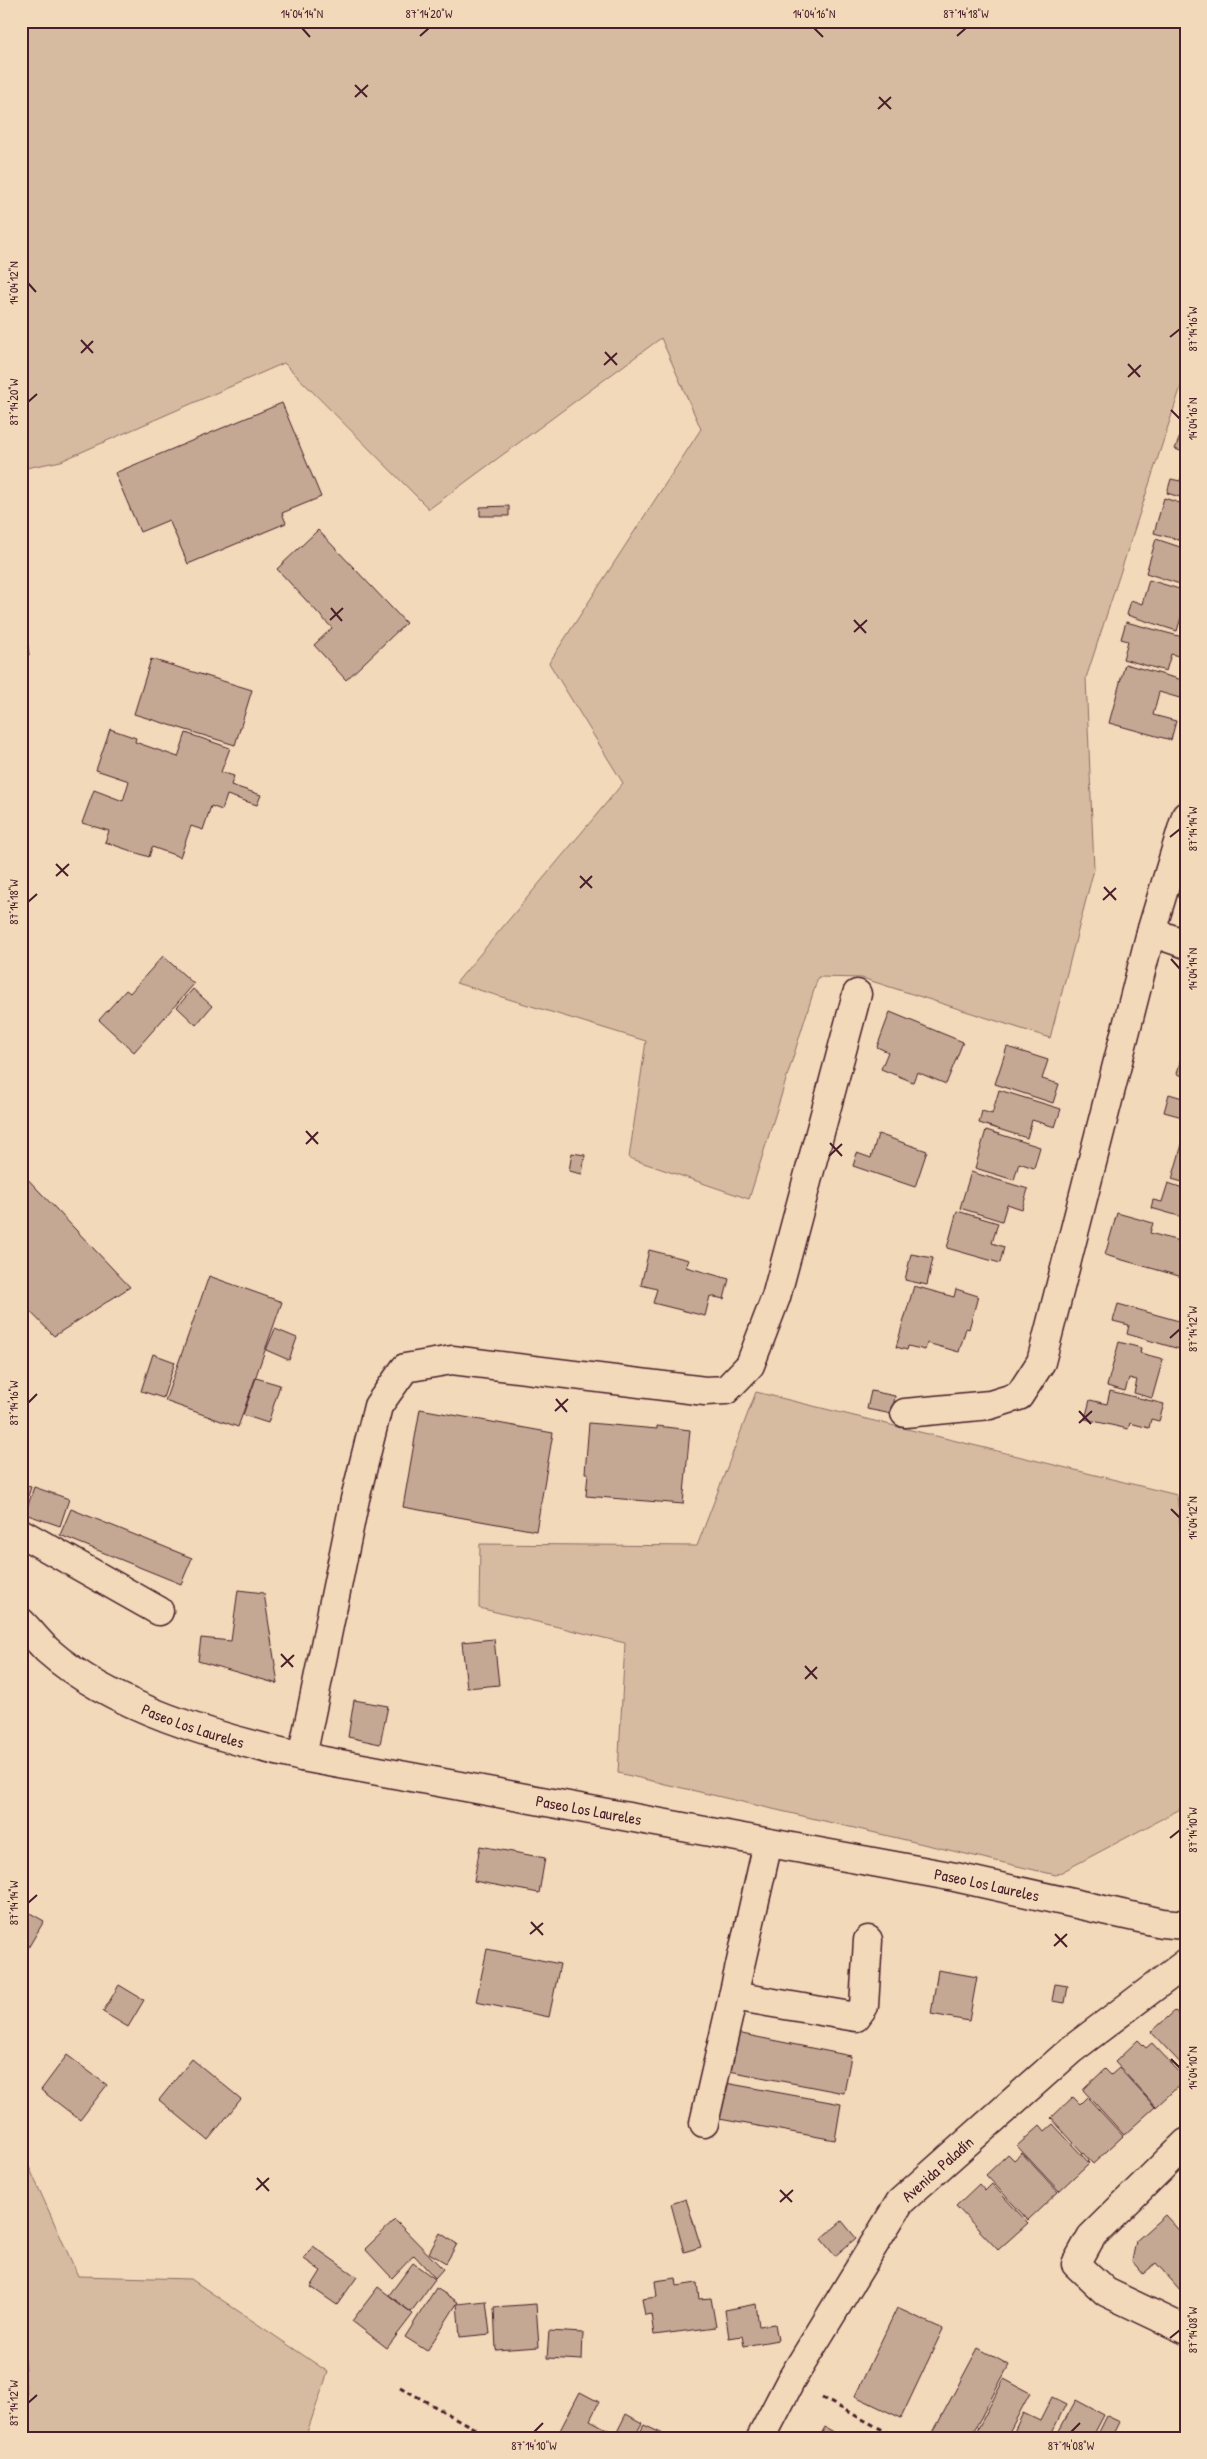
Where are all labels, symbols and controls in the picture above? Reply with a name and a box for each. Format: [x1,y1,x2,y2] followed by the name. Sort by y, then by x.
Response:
[281,5,323,22] text: 14°04'14"N
[406,5,453,22] text: 87°14'20"W
[793,5,835,22] text: 14°04'16"N
[943,5,989,22] text: 87°14'18"W
[5,261,22,305] text: 14°04'12"N
[1184,306,1201,351] text: 87°14'16"W
[5,378,22,425] text: 87°14'20"W
[1184,398,1201,440] text: 14°04'16"N
[1184,806,1201,851] text: 87°14'14"W
[5,879,22,925] text: 87°14'18"W
[1184,948,1201,990] text: 14°04'14"N
[1184,1306,1201,1352] text: 87°14'12"W
[5,1380,22,1425] text: 87°14'16"W
[1184,1496,1201,1540] text: 14°04'12"N
[138,1698,247,1753] street label: Paseo Los Laureles
[534,1789,643,1830] street label: Paseo Los Laureles
[1184,1807,1201,1853] text: 87°14'10"W
[933,1862,1041,1906] street label: Paseo Los Laureles
[5,1880,22,1925] text: 87°14'14"W
[1184,2046,1201,2090] text: 14°04'10"N
[897,2131,978,2207] street label: Avenida Paladín
[1184,2306,1201,2353] text: 87°14'08"W
[5,2380,22,2426] text: 87°14'12"W
[511,2437,557,2454] text: 87°14'10"W
[1048,2437,1095,2454] text: 87°14'08"W

